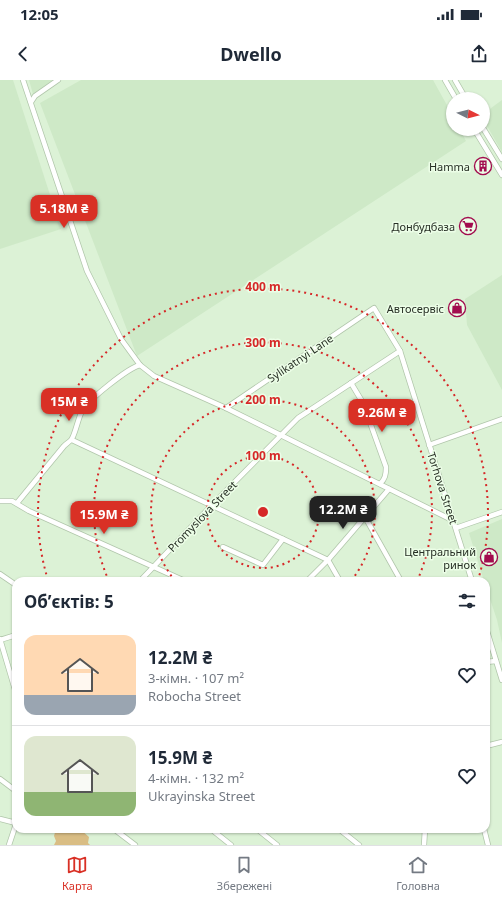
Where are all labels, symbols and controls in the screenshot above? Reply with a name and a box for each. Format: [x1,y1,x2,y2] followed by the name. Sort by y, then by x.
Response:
[20,4,59,24] text: 12:05
[220,42,282,66] text: Dwello
[12,43,34,65] icon: back
[468,43,490,65] icon: share
[446,92,490,136] north arrow
[446,92,490,136] map controls
[473,156,493,176] building icon: Hamma
[429,159,470,174] place label: Hamma
[27,195,101,229] pin: 5.18M ₴
[39,199,89,217] text: 5.18M ₴
[458,216,478,236] supermarket icon: Донбудбаза
[392,219,455,234] place label: Донбудбаза
[245,278,281,295] text: 400 m
[447,298,467,318] shop icon: Автосервіс
[387,301,444,316] place label: Автосервіс
[264,330,336,386] street label: Sylikatnyi Lane
[245,334,281,351] text: 300 m
[41,388,97,422] pin: 15M ₴
[245,391,281,408] text: 200 m
[50,392,88,410] text: 15M ₴
[345,399,419,433] pin: 9.26M ₴
[357,403,407,421] text: 9.26M ₴
[245,447,281,464] text: 100 m
[424,450,462,526] street label: Torhova Street
[164,477,240,555] street label: Promyslova Street
[306,496,380,530] pin: 12.2M ₴
[318,500,368,518] text: 12.2M ₴
[67,501,141,535] pin: 15.9M ₴
[79,505,129,523] text: 15.9M ₴
[256,505,270,519] centre of rings
[404,544,476,572] place label: Центральний ринок
[479,547,499,567] shop icon: Центральний ринок
[24,590,114,613] text: Об’єктів: 5
[456,590,478,612] icon: filters
[148,646,212,669] text: 12.2M ₴
[56,651,104,699] icon: home
[456,664,478,686] icon: heart
[148,669,244,687] text: 3-кімн. · 107 m²
[148,687,241,705] text: Robocha Street
[148,746,212,769] text: 15.9M ₴
[56,752,104,800] icon: home
[456,765,478,787] icon: heart
[148,769,244,787] text: 4-кімн. · 132 m²
[148,787,255,805] text: Ukrayinska Street
[62,854,93,893] tab: Карта
[217,854,272,893] tab: Збережені
[396,854,440,893] tab: Головна

